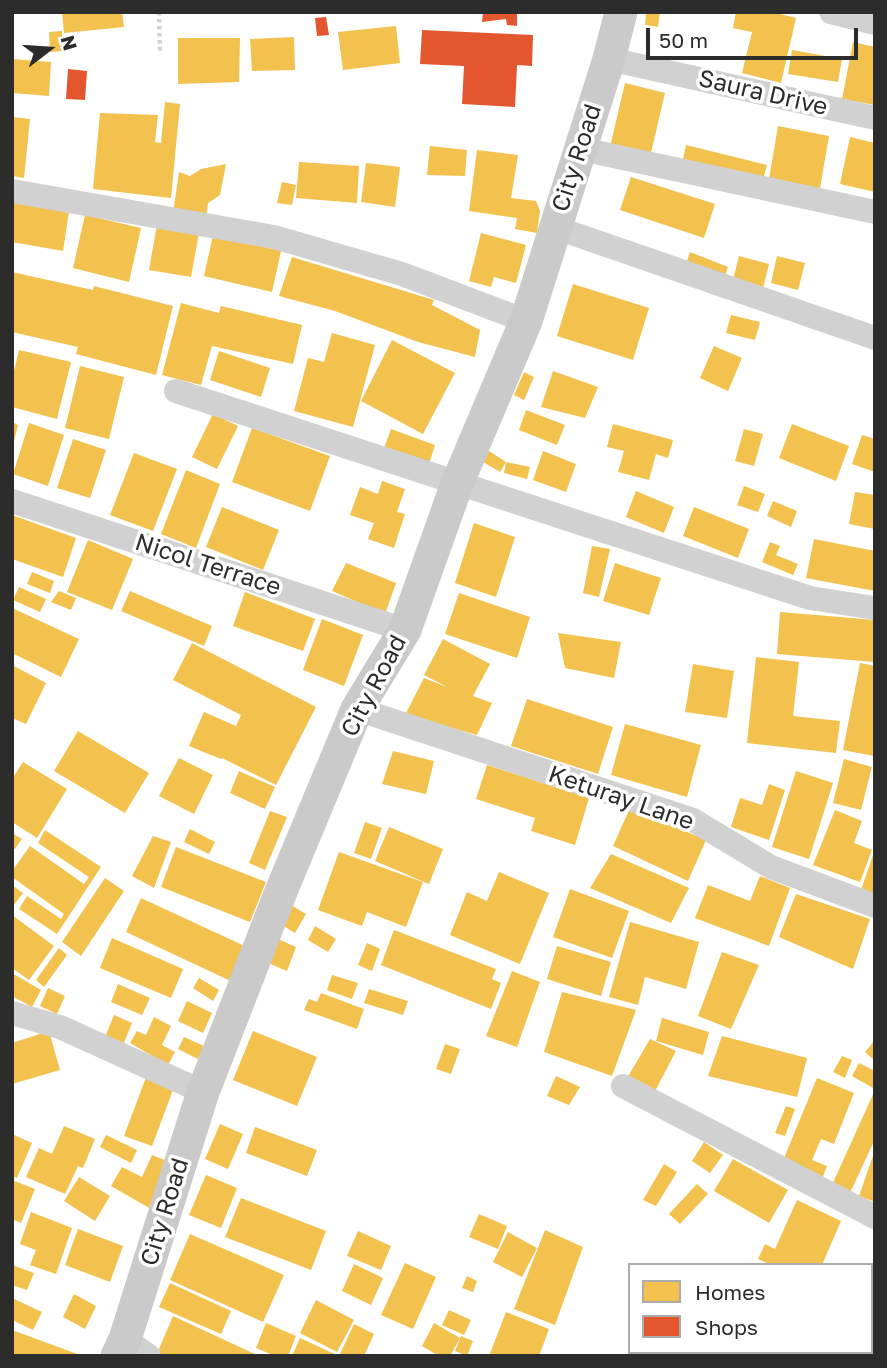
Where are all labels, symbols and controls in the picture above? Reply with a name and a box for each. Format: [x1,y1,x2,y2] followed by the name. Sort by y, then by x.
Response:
[14,14,84,84] north arrow
[649,14,861,58] scale bar
[659,27,708,53] text: 50 m
[56,32,83,53] text: N
[696,64,830,122] street label: Saura Drive
[546,101,608,215] street label: City Road
[132,528,284,602] street label: Nicol Terrace
[335,630,413,742] street label: City Road
[544,760,698,836] street label: Keturay Lane
[135,1155,195,1269] street label: City Road
[628,1263,873,1354] legend
[695,1279,765,1305] text: Homes
[695,1314,758,1340] text: Shops

